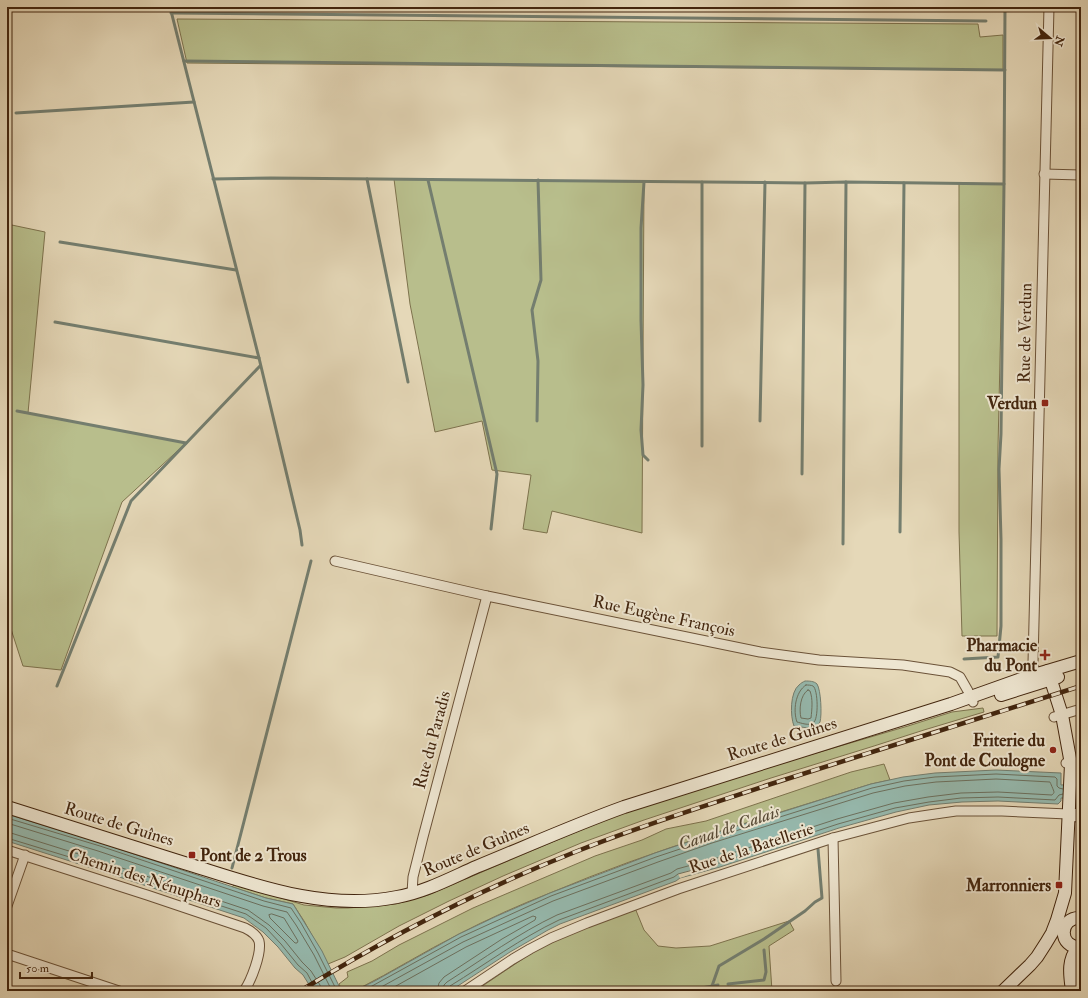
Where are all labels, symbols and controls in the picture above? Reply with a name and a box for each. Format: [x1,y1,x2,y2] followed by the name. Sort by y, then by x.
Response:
[1030,18,1070,58] north arrow
[1051,33,1067,49] text: N
[1014,282,1036,383] street label: Rue de Verdun
[986,393,1037,414] place label: Verdun
[1040,398,1050,408] marker: Verdun
[591,591,737,641] street label: Rue Eugène François
[966,635,1038,676] place label: Pharmacie du Pont
[1040,650,1050,660] marker: Pharmacie du Pont
[409,688,455,791] street label: Rue du Paradis
[725,712,839,766] street label: Route de Guînes
[924,730,1046,772] place label: Friterie du Pont de Coulogne
[1048,745,1058,755] marker: Friterie du Pont de Coulogne
[62,797,176,851] street label: Route de Guînes
[675,800,784,856] water label: Canal de Calais
[420,817,532,881] street label: Route de Guînes
[686,818,816,878] street label: Rue de la Batellerie
[66,843,224,914] street label: Chemin des Nénuphars
[200,845,307,866] place label: Pont de 2 Trous
[187,850,197,860] marker: Pont de 2 Trous
[965,875,1051,896] place label: Marronniers
[1054,880,1064,890] marker: Marronniers
[20,954,92,980] scale bar
[26,961,50,976] text: 50 m

